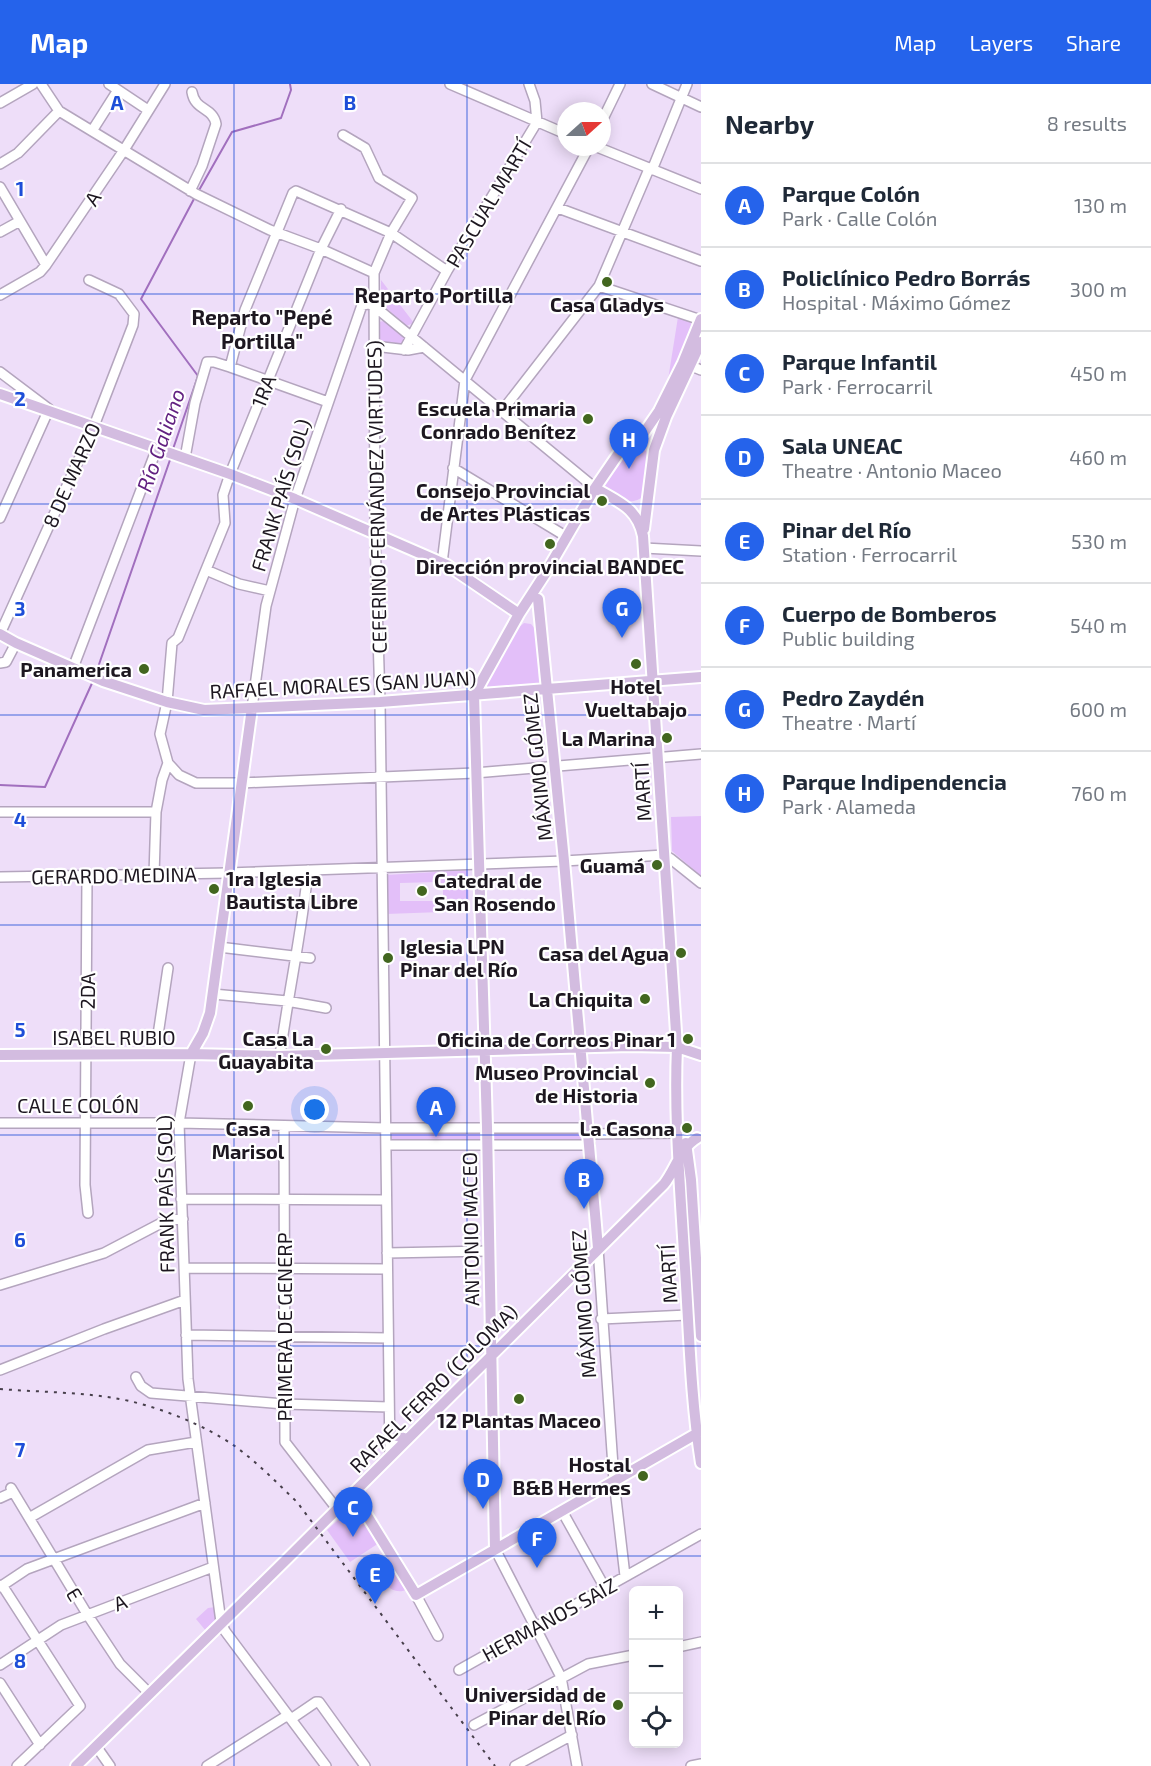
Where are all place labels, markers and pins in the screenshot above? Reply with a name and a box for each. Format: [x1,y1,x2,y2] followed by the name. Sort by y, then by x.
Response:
[600,275,614,289] marker: Casa Gladys
[550,292,664,317] place label: Casa Gladys
[417,396,576,443] place label: Escuela Primaria Conrado Benítez
[581,412,595,426] marker: Escuela Primaria Conrado Benítez
[610,420,648,469] pin: H
[416,478,590,525] place label: Consejo Provincial de Artes Plásticas
[595,494,609,508] marker: Consejo Provincial de Artes Plásticas
[543,537,557,551] marker: Dirección provincial BANDEC
[416,554,684,578] place label: Dirección provincial BANDEC
[602,588,642,638] pin: G
[20,657,132,681] place label: Panamerica
[629,657,643,671] marker: Hotel Vueltabajo
[137,662,151,676] marker: Panamerica
[585,674,687,721] place label: Hotel Vueltabajo
[561,726,655,750] place label: La Marina
[660,731,674,745] marker: La Marina
[580,853,645,877] place label: Guamá
[650,858,664,872] marker: Guamá
[226,866,358,913] place label: 1ra Iglesia Bautista Libre
[434,868,556,915] place label: Catedral de San Rosendo
[207,882,221,896] marker: 1ra Iglesia Bautista Libre
[415,884,429,898] marker: Catedral de San Rosendo
[400,934,518,981] place label: Iglesia LPN Pinar del Río
[538,941,669,965] place label: Casa del Agua
[674,946,688,960] marker: Casa del Agua
[381,951,395,965] marker: Iglesia LPN Pinar del Río
[528,987,633,1011] place label: La Chiquita
[638,992,652,1006] marker: La Chiquita
[218,1026,314,1074] place label: Casa La Guayabita
[437,1027,676,1051] place label: Oficina de Correos Pinar 1
[681,1032,695,1046] marker: Oficina de Correos Pinar 1
[319,1042,333,1056] marker: Casa La Guayabita
[475,1060,638,1107] place label: Museo Provincial de Historia
[643,1076,657,1090] marker: Museo Provincial de Historia
[416,1088,456,1137] pin: A
[241,1099,255,1113] marker: Casa Marisol
[212,1116,285,1163] place label: Casa Marisol
[580,1116,675,1140] place label: La Casona
[680,1121,694,1135] marker: La Casona
[564,1160,604,1209] pin: B
[512,1392,526,1406] marker: 12 Plantas Maceo
[437,1408,601,1432] place label: 12 Plantas Maceo
[513,1452,631,1499] place label: Hostal B&B Hermes
[464,1460,502,1509] pin: D
[636,1469,650,1483] marker: Hostal B&B Hermes
[334,1488,372,1537] pin: C
[518,1518,556,1568] pin: F
[356,1554,394,1604] pin: E
[465,1682,606,1729] place label: Universidad de Pinar del Río
[611,1698,625,1712] marker: Universidad de Pinar del Río

